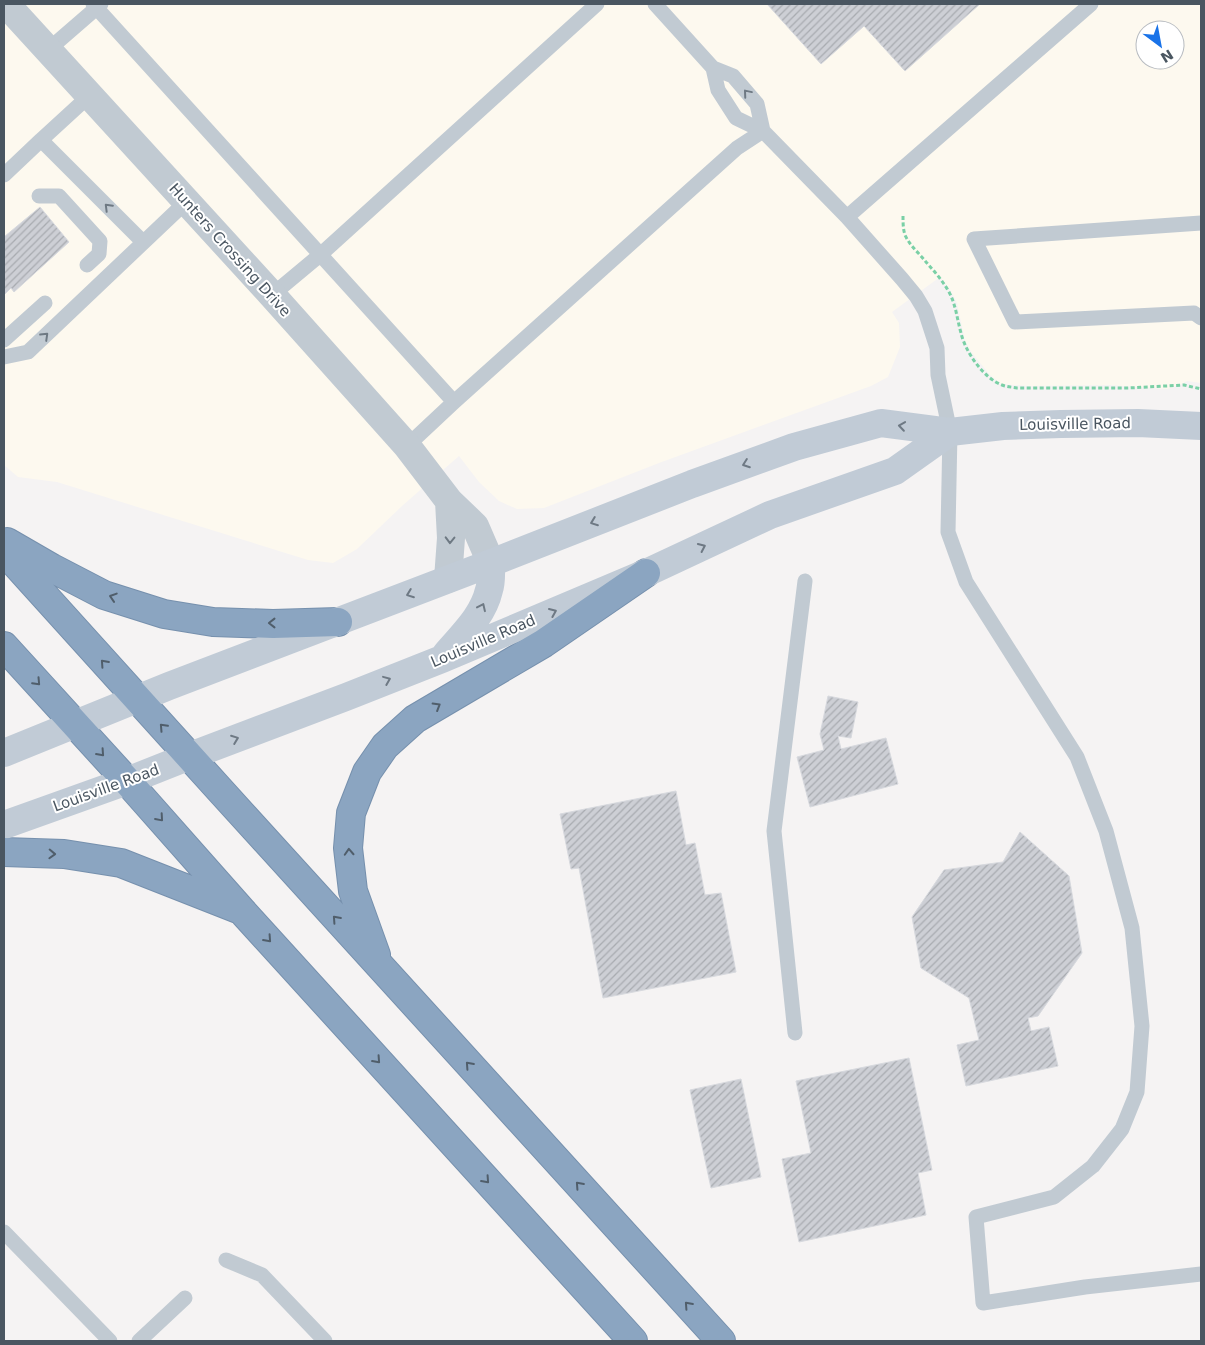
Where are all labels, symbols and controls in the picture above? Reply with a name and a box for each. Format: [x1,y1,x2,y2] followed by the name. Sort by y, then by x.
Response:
[1135,20,1185,70] north arrow
[1158,46,1176,66] text: N
[744,89,753,98] one-way arrow
[165,180,295,320] street label: Hunters Crossing Drive
[105,204,114,213] one-way arrow
[40,333,49,342] one-way arrow
[1019,414,1131,434] street label: Louisville Road
[897,421,906,431] one-way arrow
[742,458,750,468] one-way arrow
[590,516,599,527] one-way arrow
[445,536,455,544] one-way arrow
[697,542,706,553] one-way arrow
[406,587,415,598] one-way arrow
[109,593,118,603] one-way arrow
[476,603,487,612] one-way arrow
[548,607,557,618] one-way arrow
[428,611,538,671] street label: Louisville Road
[268,618,276,628] one-way arrow
[101,659,110,668] one-way arrow
[382,676,391,687] one-way arrow
[31,677,40,686] one-way arrow
[431,703,440,713] one-way arrow
[160,724,169,733] one-way arrow
[230,735,239,745] one-way arrow
[95,747,104,756] one-way arrow
[50,760,162,816] street label: Louisville Road
[154,812,163,821] one-way arrow
[344,848,355,856] one-way arrow
[49,849,57,859] one-way arrow
[333,915,342,924] one-way arrow
[262,934,271,943] one-way arrow
[371,1054,380,1063] one-way arrow
[466,1061,475,1070] one-way arrow
[480,1174,489,1183] one-way arrow
[576,1181,585,1190] one-way arrow
[685,1302,694,1311] one-way arrow

